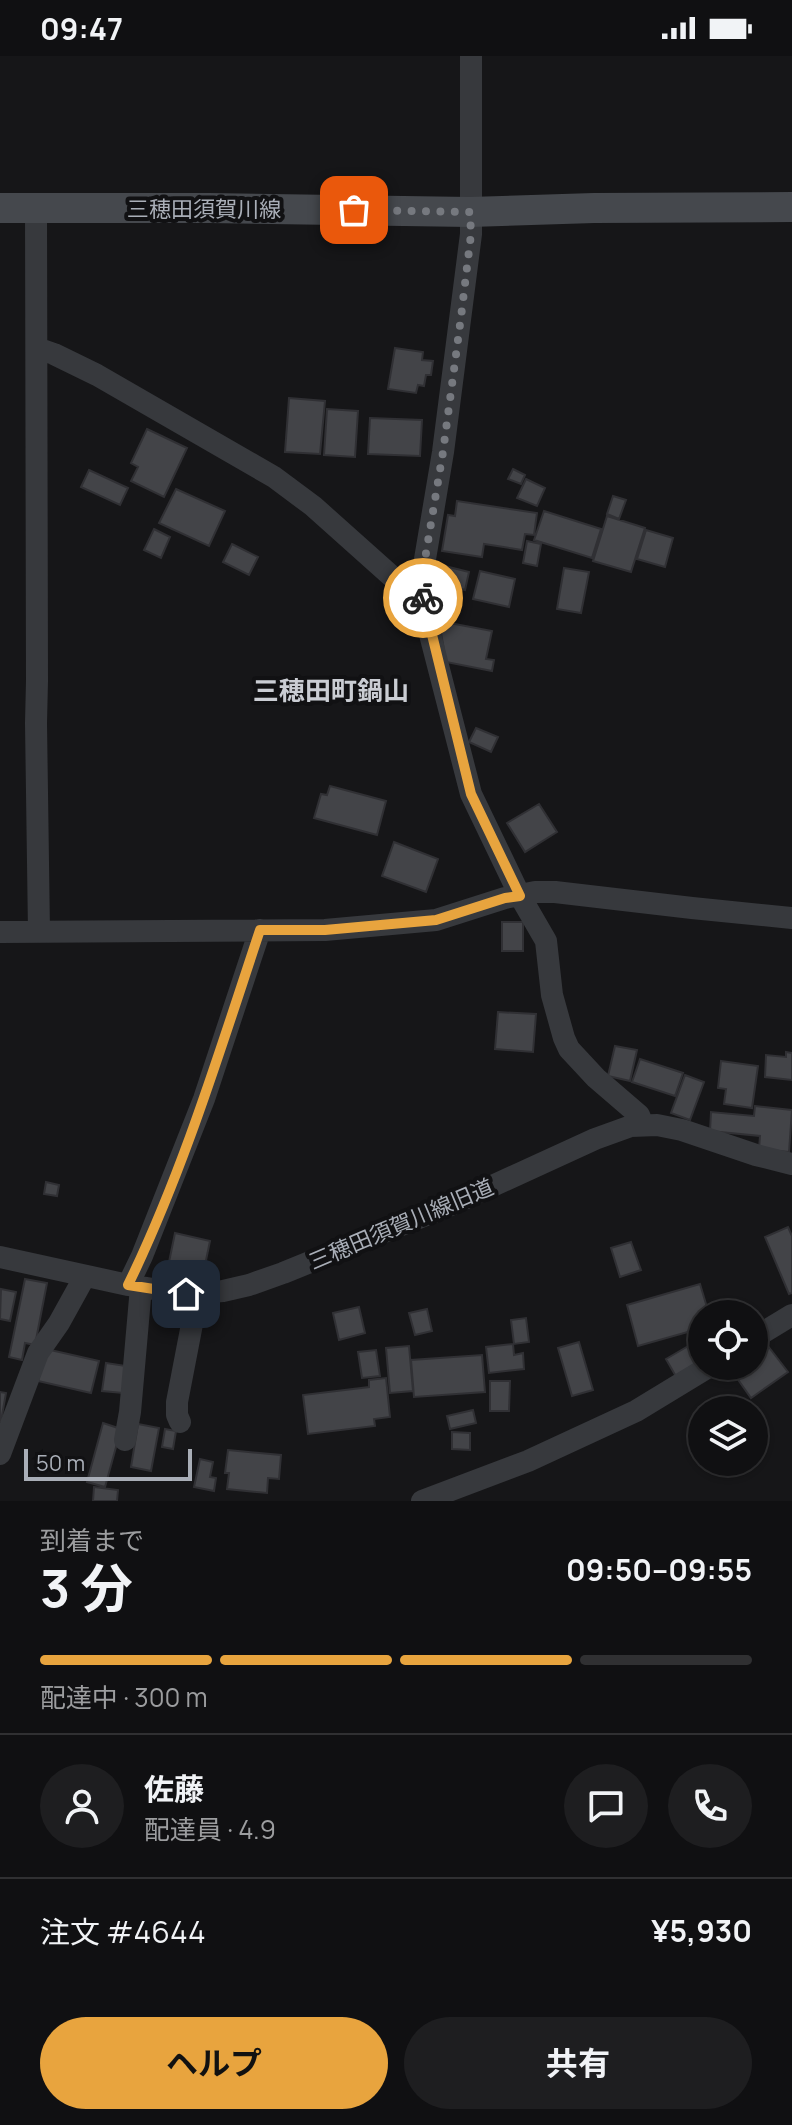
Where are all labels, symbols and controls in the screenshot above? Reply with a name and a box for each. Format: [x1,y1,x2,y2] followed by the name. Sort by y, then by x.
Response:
[40,8,123,49] text: 09:47
[320,176,388,244] pin
[332,188,376,232] icon: bag
[127,194,281,224] street label: 三穂田須賀川線
[383,558,463,638] courier
[401,576,445,620] icon: bike
[253,672,409,708] district label: 三穂田町鍋山
[304,1172,498,1276] street label: 三穂田須賀川線旧道
[152,1260,220,1328] pin
[164,1272,208,1316] icon: home
[688,1300,768,1476] map controls
[688,1300,768,1380] button: locate
[688,1396,768,1476] button: layers
[24,1445,192,1481] scale bar
[36,1448,85,1478] text: 50 m
[40,1522,144,1558] text: 到着まで
[566,1549,752,1590] text: 09:50–09:55
[40,1552,133,1623] text: 3 分
[40,1679,208,1715] text: 配達中 · 300 m
[40,1764,124,1848] button: person
[564,1764,648,1848] button: chat
[668,1764,752,1848] button: phone
[144,1768,204,1809] text: 佐藤
[144,1811,276,1847] text: 配達員 · 4.9
[651,1910,752,1951] text: ¥5,930
[40,1911,206,1952] text: 注文 #4644
[40,2017,388,2109] button: ヘルプ
[404,2017,752,2109] button: 共有

